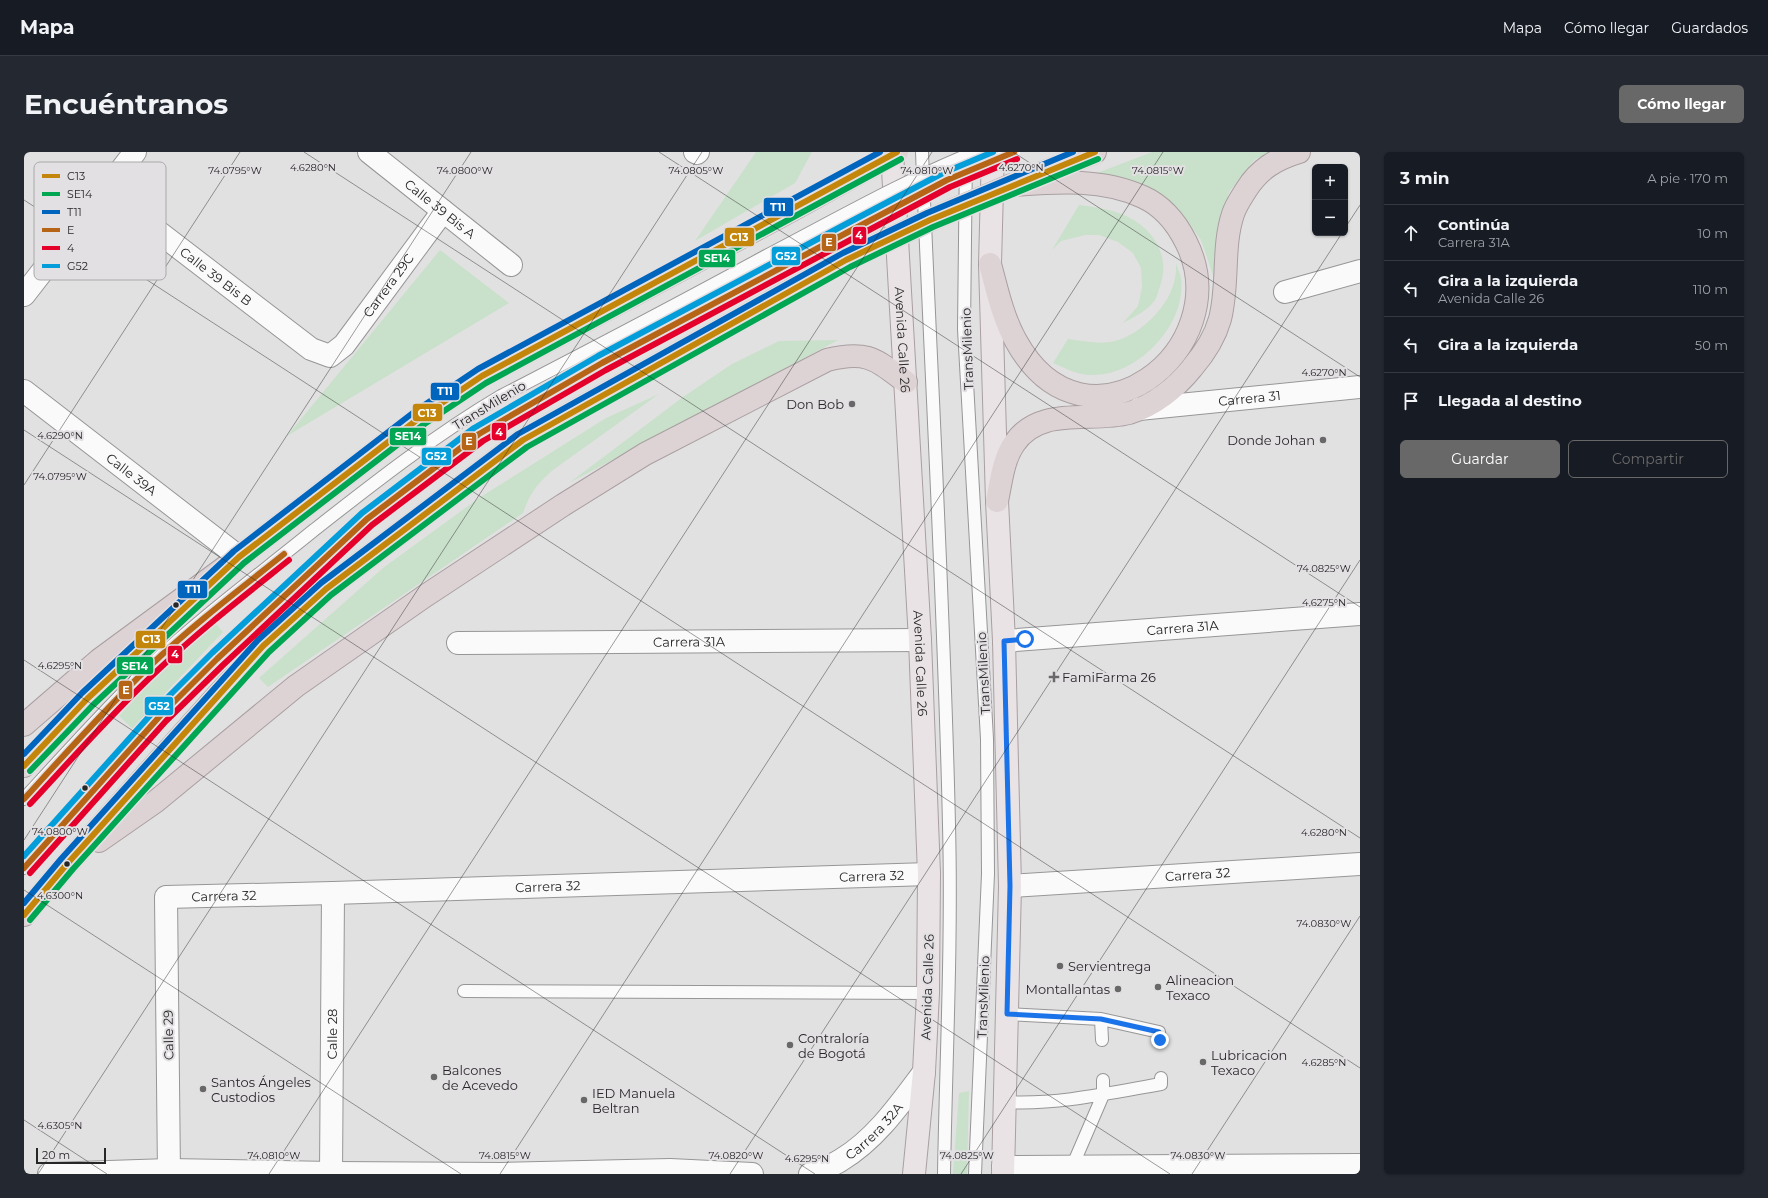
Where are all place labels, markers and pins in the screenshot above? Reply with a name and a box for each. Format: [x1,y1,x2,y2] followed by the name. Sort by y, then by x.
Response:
[786,396,844,412] place label: Don Bob
[847,399,857,409] marker: Don Bob
[1227,432,1315,448] place label: Donde Johan
[1318,435,1328,445] marker: Donde Johan
[171,600,181,610] unlabelled marker
[1062,669,1156,685] place label: FamiFarma 26
[1049,672,1059,682] marker: FamiFarma 26
[80,783,90,793] unlabelled marker
[62,859,72,869] unlabelled marker
[1068,958,1151,974] place label: Servientrega
[1055,961,1065,971] marker: Servientrega
[1166,972,1234,1003] place label: Alineacion Texaco
[1025,981,1110,997] place label: Montallantas
[1153,982,1163,992] marker: Alineacion Texaco
[1113,984,1123,994] marker: Montallantas
[798,1030,869,1061] place label: Contraloría de Bogotá
[785,1040,795,1050] marker: Contraloría de Bogotá
[1211,1047,1287,1078] place label: Lubricacion Texaco
[1198,1057,1208,1067] marker: Lubricacion Texaco
[442,1062,518,1093] place label: Balcones de Acevedo
[429,1072,439,1082] marker: Balcones de Acevedo
[211,1074,311,1105] place label: Santos Ángeles Custodios
[198,1084,208,1094] marker: Santos Ángeles Custodios
[592,1085,675,1116] place label: IED Manuela Beltran
[579,1095,589,1105] marker: IED Manuela Beltran

